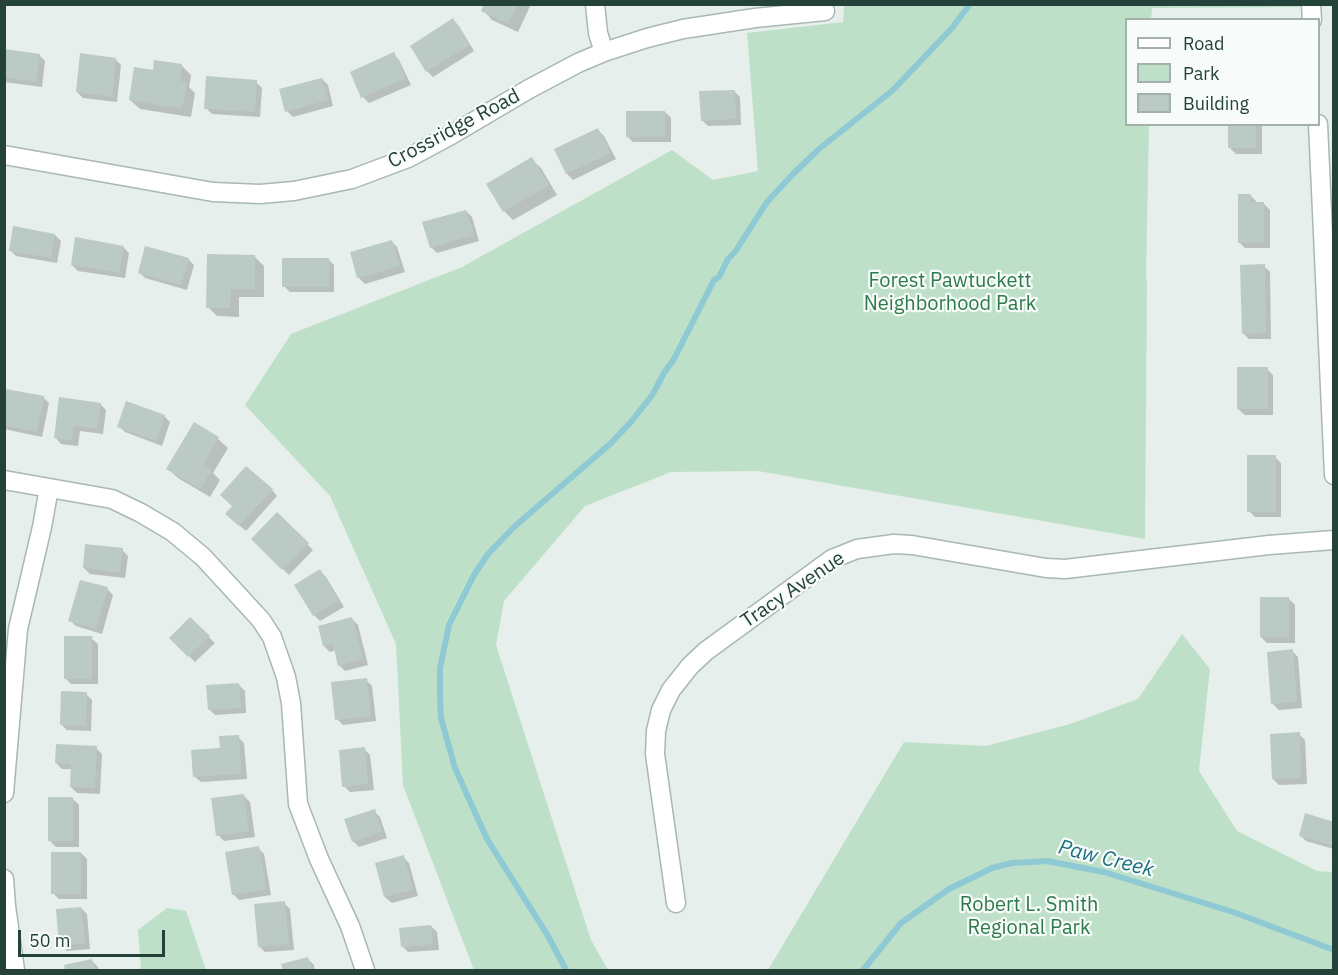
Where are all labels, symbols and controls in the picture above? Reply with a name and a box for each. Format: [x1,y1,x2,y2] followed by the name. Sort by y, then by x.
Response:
[1125,18,1320,126] legend
[1183,32,1224,55] text: Road
[1183,62,1219,85] text: Park
[384,84,524,174] street label: Crossridge Road
[1183,92,1249,115] text: Building
[864,269,1036,316] park label: Forest Pawtuckett Neighborhood Park
[737,546,849,634] street label: Tracy Avenue
[1056,835,1156,883] water label: Paw Creek
[960,893,1098,940] park label: Robert L. Smith Regional Park
[21,918,168,956] scale bar
[29,929,71,952] text: 50 m

